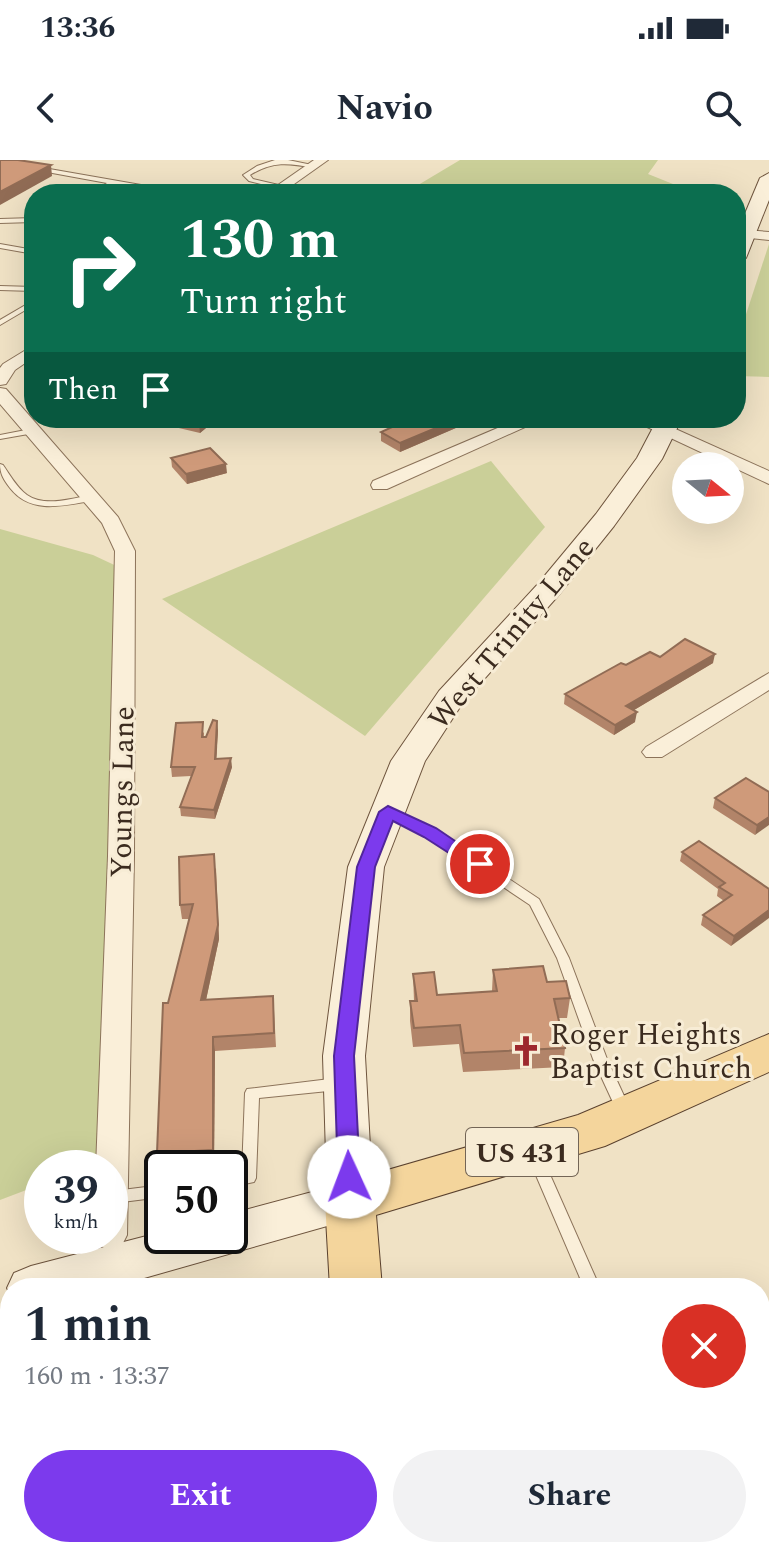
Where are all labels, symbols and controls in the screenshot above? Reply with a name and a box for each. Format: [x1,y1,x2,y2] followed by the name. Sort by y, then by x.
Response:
[40,5,115,51] text: 13:36
[336,81,433,136] text: Navio
[24,86,68,130] icon: back
[701,86,745,130] icon: search
[180,198,339,283] text: 130 m
[48,216,152,320] icon: right
[180,275,347,330] text: Turn right
[48,367,118,413] text: Then
[134,368,178,412] icon: arrive
[672,452,744,524] north arrow
[672,452,744,524] map controls
[417,527,606,740] street label: West Trinity Lane
[99,706,147,878] street label: Youngs Lane
[446,830,514,898] pin
[458,842,502,886] icon: arrive
[550,1012,752,1092] place label: Roger Heights Baptist Church
[509,1034,543,1068] church icon: Roger Heights Baptist Church
[466,1128,578,1176] road number: US 431
[307,1135,391,1219] position arrow
[144,1150,248,1254] speed limit sign: 50
[54,1161,98,1222] text: 39
[54,1207,99,1237] text: km/h
[24,1289,152,1362] text: 1 min
[662,1304,746,1388] button: close
[24,1356,170,1396] text: 160 m · 13:37
[24,1450,377,1542] button: Exit
[393,1450,746,1542] button: Share

